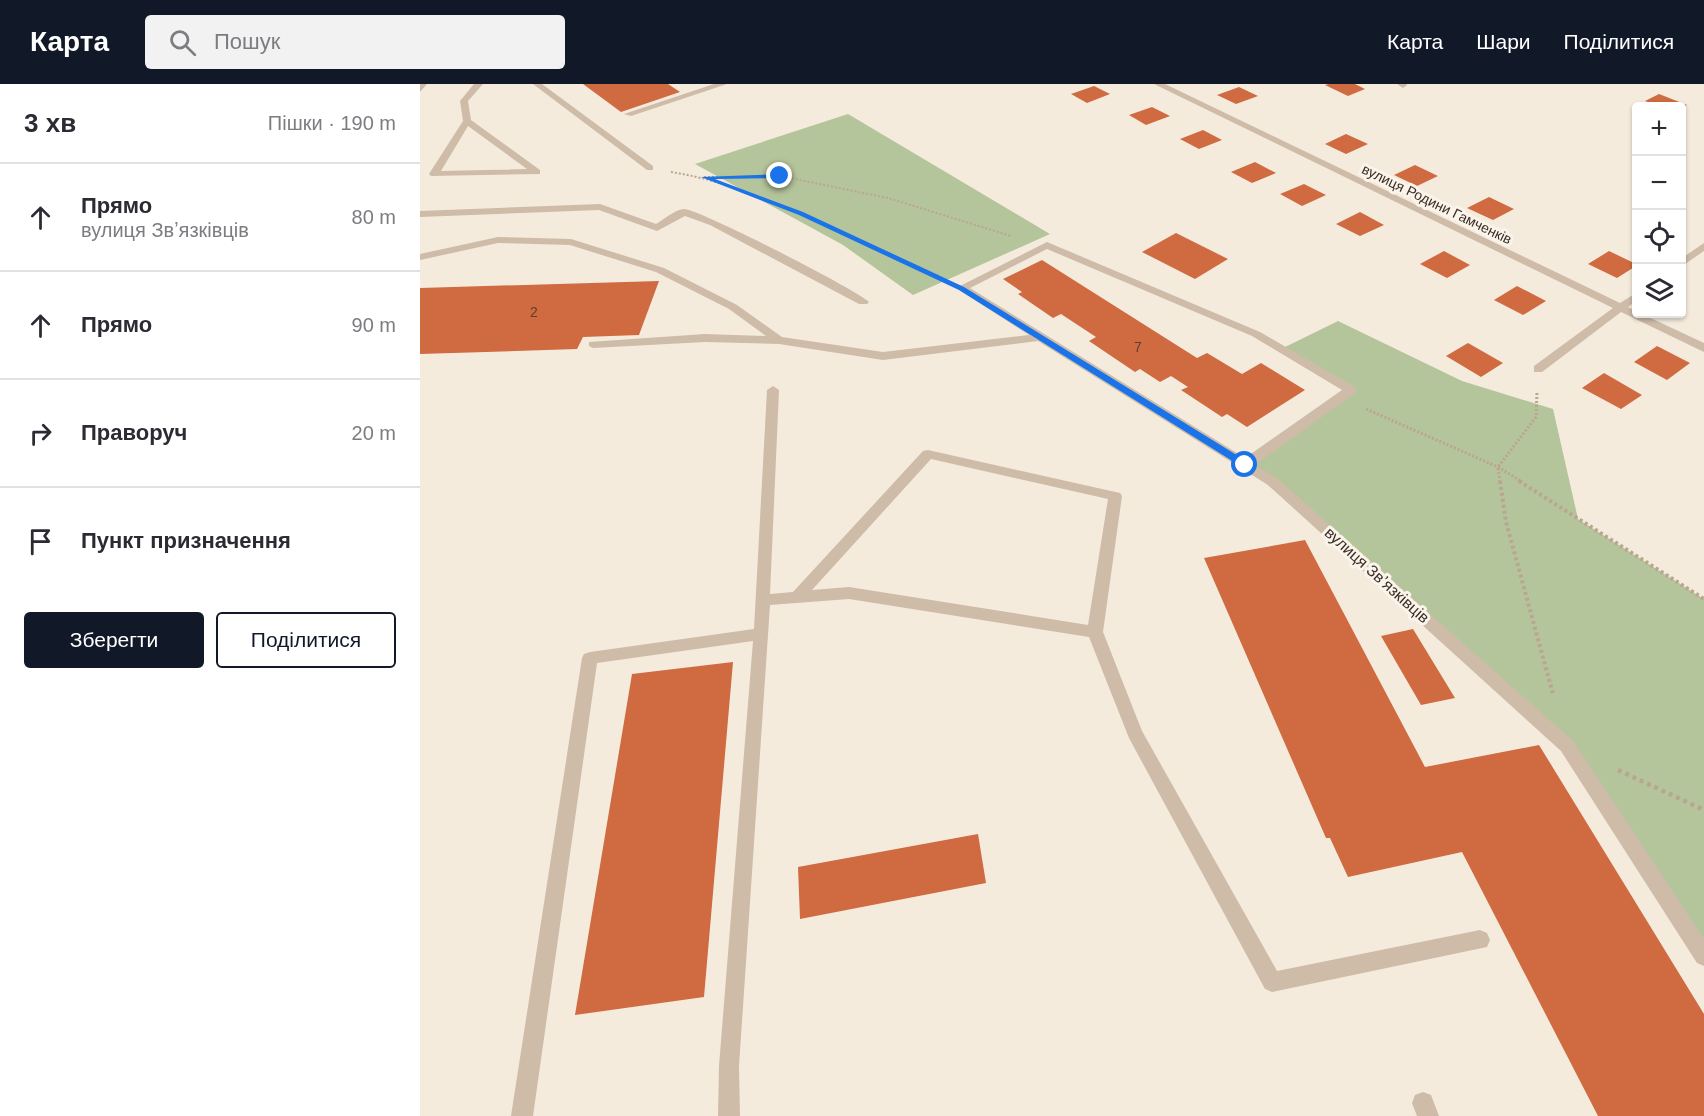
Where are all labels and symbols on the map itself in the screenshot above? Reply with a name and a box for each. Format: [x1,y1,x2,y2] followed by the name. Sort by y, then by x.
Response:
[1360,161,1514,247] street label: вулиця Родини Гамченків
[766,162,792,188] route end
[530,304,538,320] house number: 2
[1134,339,1142,355] house number: 7
[1231,451,1257,477] route start
[1321,524,1433,626] street label: вулиця Звʼязківців

